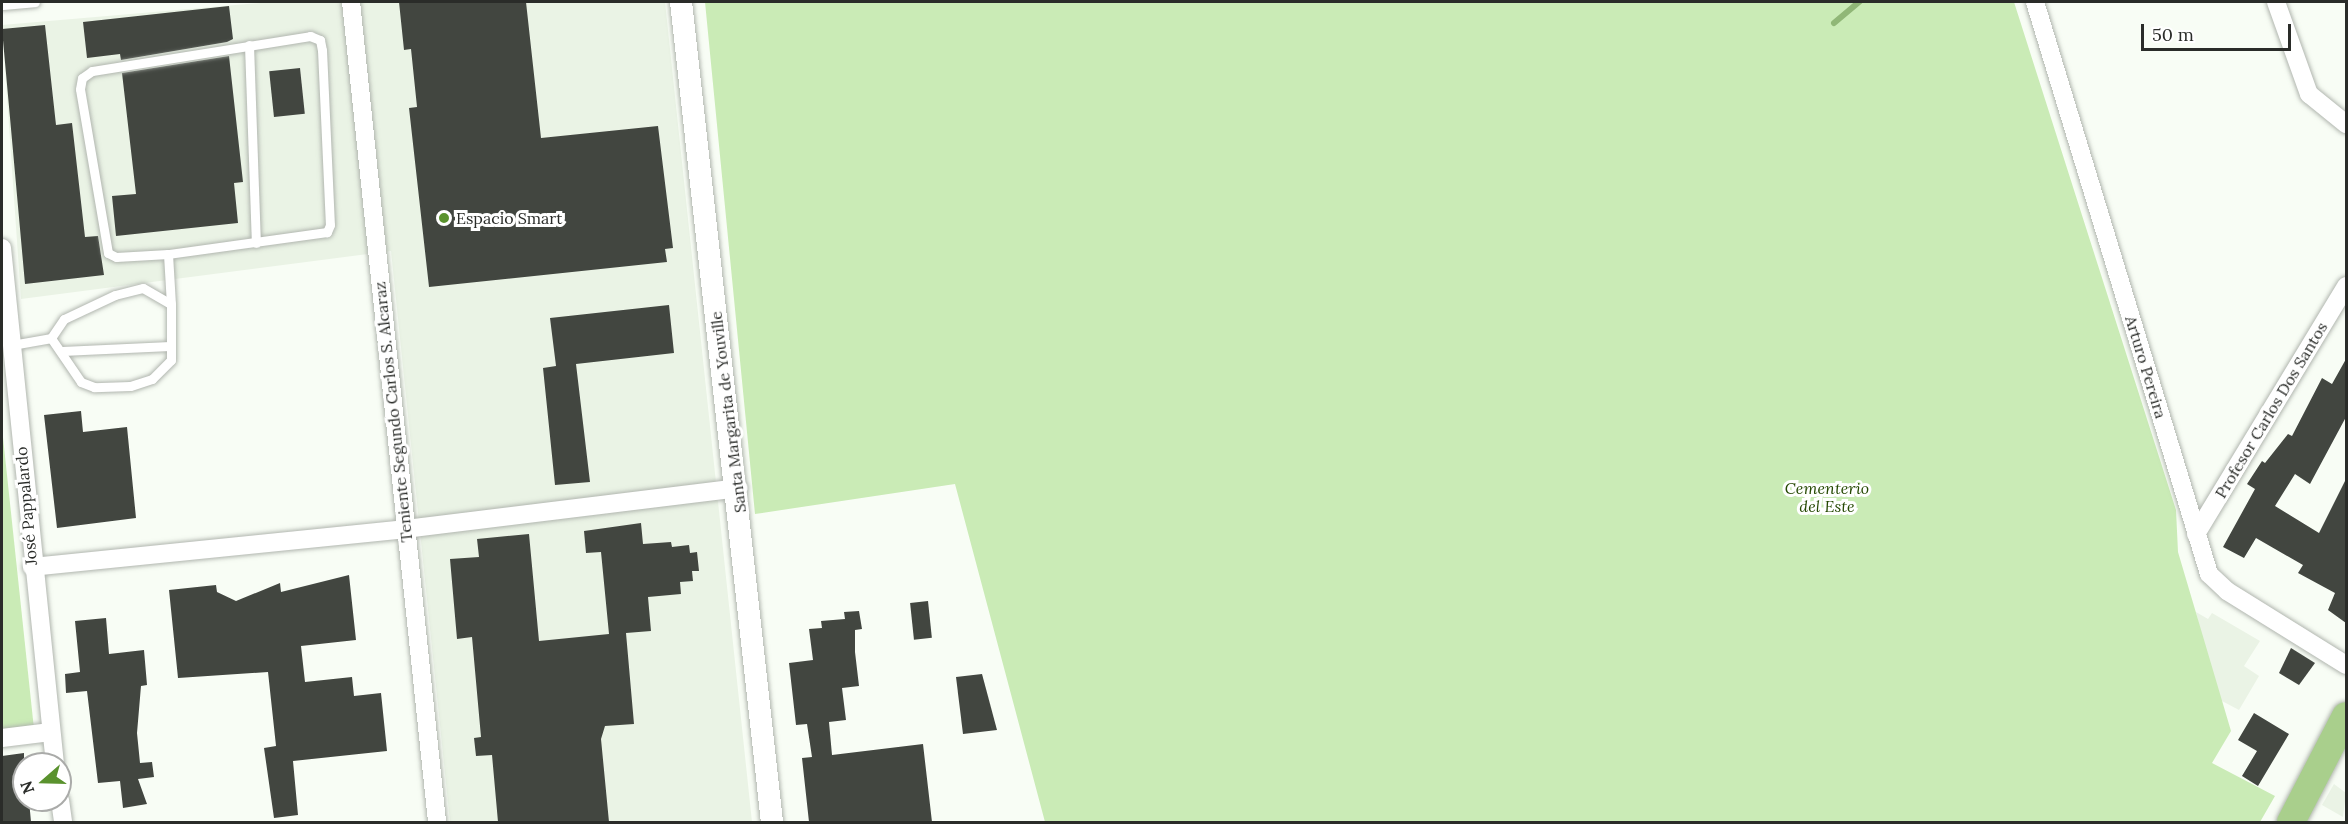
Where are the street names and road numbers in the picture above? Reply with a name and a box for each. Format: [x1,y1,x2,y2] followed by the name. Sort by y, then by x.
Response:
[370,281,416,543] street label: Teniente Segundo Carlos S. Alcaraz
[706,310,750,514] street label: Santa Margarita de Youville
[2121,313,2171,421] street label: Arturo Pereira
[2211,318,2331,502] street label: Profesor Carlos Dos Santos
[11,446,41,566] street label: José Pappalardo

